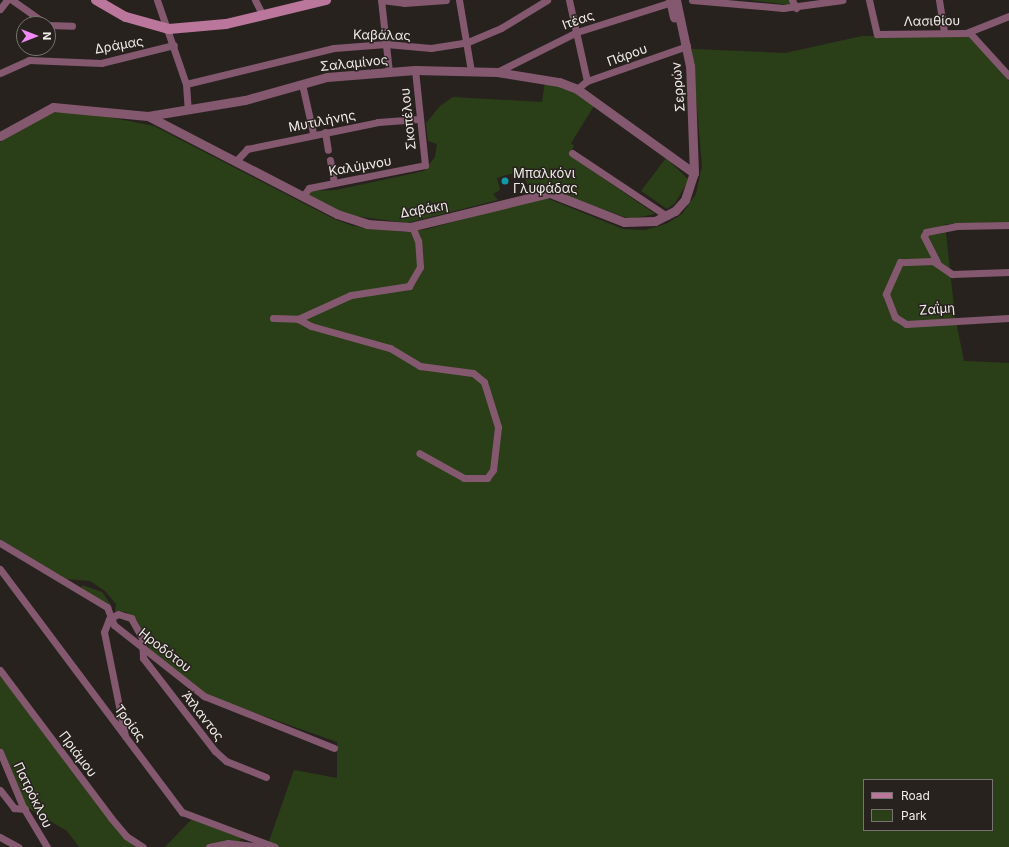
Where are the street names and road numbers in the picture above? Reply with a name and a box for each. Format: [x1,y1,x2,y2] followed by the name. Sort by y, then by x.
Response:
[560,7,596,33] street label: Ιτέας
[904,13,960,29] street label: Λασιθίου
[353,27,411,43] street label: Καβάλας
[93,33,145,57] street label: Δράμας
[605,41,649,69] street label: Πάρου
[319,52,389,74] street label: Σαλαμίνος
[668,61,688,113] street label: Σερρών
[397,87,419,151] street label: Σκοπέλου
[287,107,357,135] street label: Μυτιλήνης
[327,153,393,179] street label: Καλύμνου
[399,197,449,221] street label: Δαβάκη
[919,300,955,318] street label: Ζαΐμη
[136,625,194,675] street label: Ηροδότου
[179,688,227,744] street label: Άτλαντος
[111,702,149,744] street label: Τροίας
[56,728,100,780] street label: Πριάμου
[10,760,56,830] street label: Πατρόκλου

